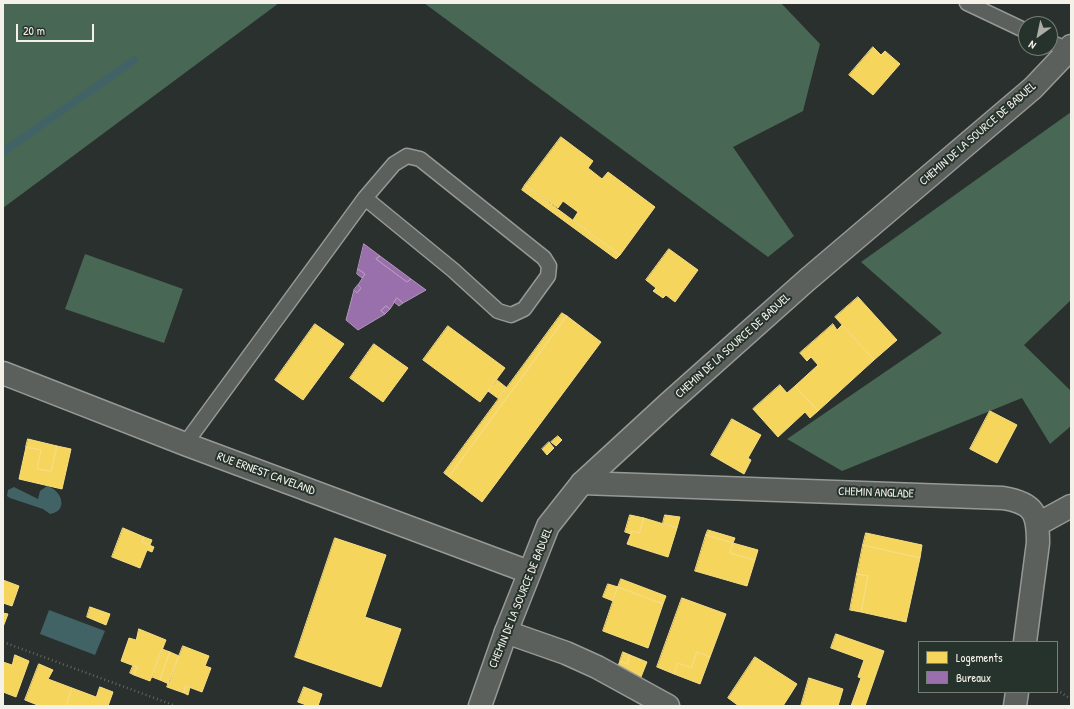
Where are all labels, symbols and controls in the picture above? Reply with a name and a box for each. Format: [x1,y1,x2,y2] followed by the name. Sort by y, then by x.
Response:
[18,16,96,42] scale bar
[1018,16,1058,56] north arrow
[23,22,45,39] text: 20 m
[1026,38,1038,53] text: N
[917,79,1039,189] street label: CHEMIN DE LA SOURCE DE BADUEL
[672,290,794,402] street label: CHEMIN DE LA SOURCE DE BADUEL
[215,450,317,498] street label: RUE ERNEST CAVELAND
[838,484,914,502] street label: CHEMIN ANGLADE
[486,526,556,670] street label: CHEMIN DE LA SOURCE DE BADUEL
[918,641,1058,693] legend
[956,649,1003,666] text: Logements
[956,669,991,686] text: Bureaux

